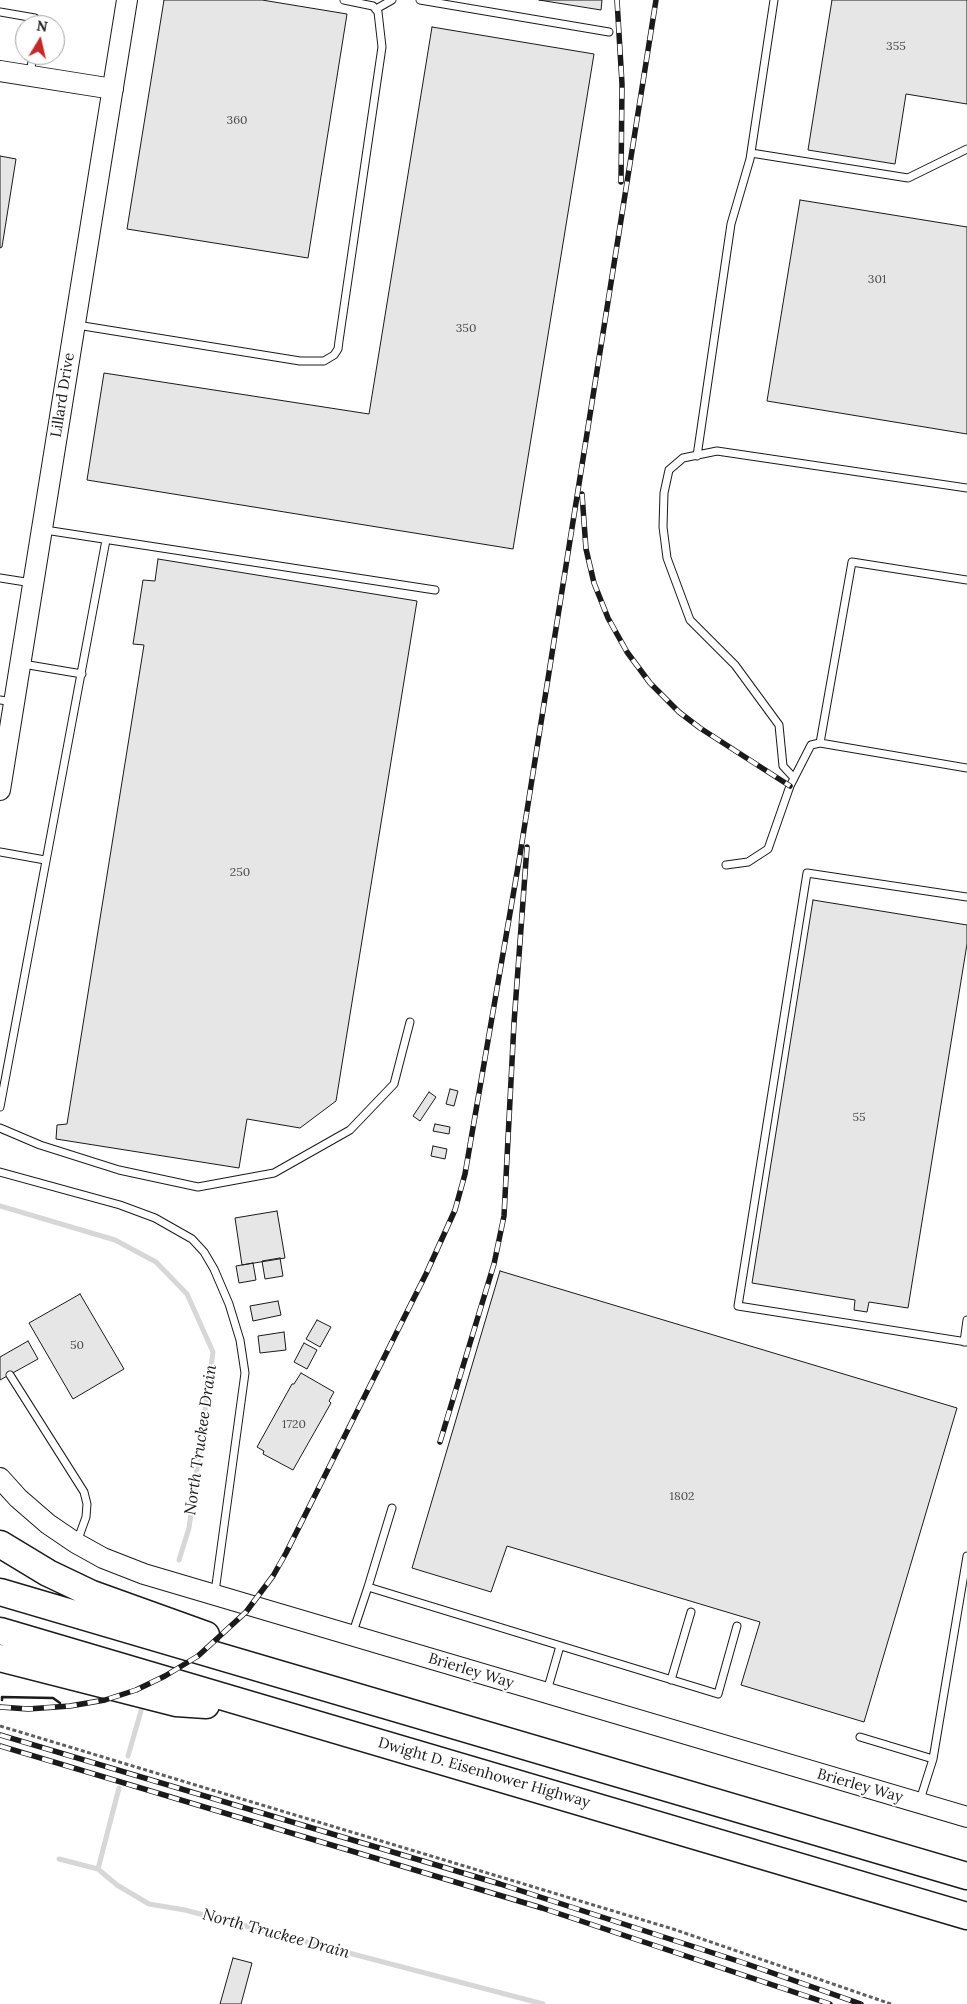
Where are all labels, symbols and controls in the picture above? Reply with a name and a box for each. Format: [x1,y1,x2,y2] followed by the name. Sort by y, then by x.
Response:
[15,15,65,65] north arrow
[35,16,49,36] text: N
[886,40,906,54] house number: 355
[226,114,248,128] house number: 360
[868,273,886,287] house number: 301
[456,322,476,336] house number: 350
[47,351,79,439] street label: Lillard Drive
[230,866,250,880] house number: 250
[852,1111,866,1125] house number: 55
[70,1339,84,1353] house number: 50
[181,1364,221,1516] water label: North Truckee Drain
[282,1418,306,1432] house number: 1720
[670,1490,694,1504] house number: 1802
[426,1649,516,1693] street label: Brierley Way
[376,1734,592,1812] street label: Dwight D. Eisenhower Highway
[815,1765,905,1807] street label: Brierley Way
[200,1905,352,1963] water label: North Truckee Drain

